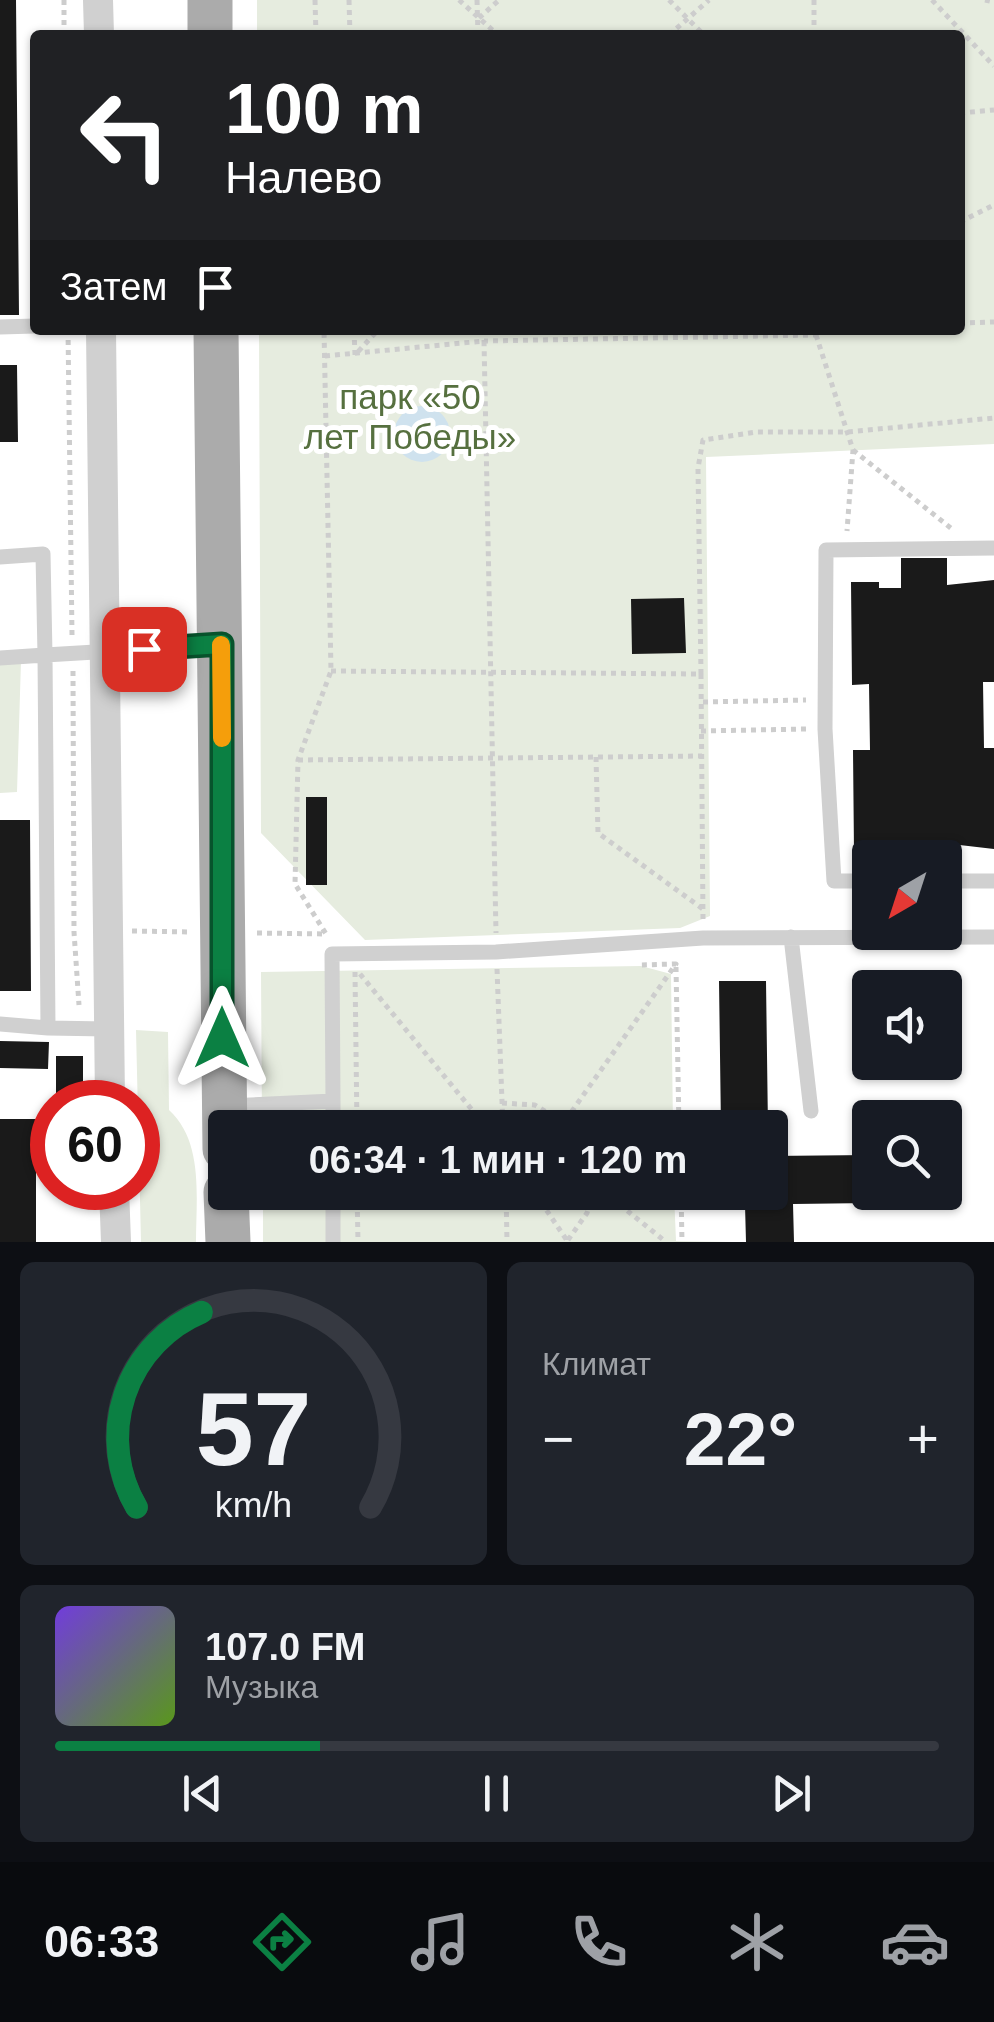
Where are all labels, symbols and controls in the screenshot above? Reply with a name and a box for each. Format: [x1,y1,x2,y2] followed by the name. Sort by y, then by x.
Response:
[60,70,190,200] icon: left
[225,70,423,148] text: 100 m
[225,152,382,203] text: Налево
[188,260,243,315] icon: arrive
[60,266,168,308] text: Затем
[304,377,516,456] park label: парк «50 лет Победы»
[102,607,187,692] pin
[117,622,172,677] icon: arrive
[852,840,962,950] north arrow
[852,840,962,1210] map controls
[852,970,962,1080] button: sound
[170,986,274,1090] position arrow
[30,1080,160,1210] speed limit sign: 60
[852,1100,962,1210] button: search
[309,1139,687,1181] text: 06:34 · 1 мин · 120 m
[542,1346,651,1382] text: Климат
[196,1371,311,1487] text: 57
[684,1397,797,1481] text: 22°
[542,1408,574,1470] text: −
[907,1408,939,1470] text: +
[215,1485,292,1525] text: km/h
[205,1626,366,1668] text: 107.0 FM
[205,1669,318,1705] text: Музыка
[175,1766,230,1821] icon: previous
[469,1766,524,1821] icon: pause
[764,1766,819,1821] icon: next
[247,1907,317,1977] icon: directions
[405,1907,475,1977] icon: music
[564,1907,634,1977] icon: phone
[722,1907,792,1977] icon: climate
[880,1907,950,1977] icon: car
[44,1916,159,1967] text: 06:33

